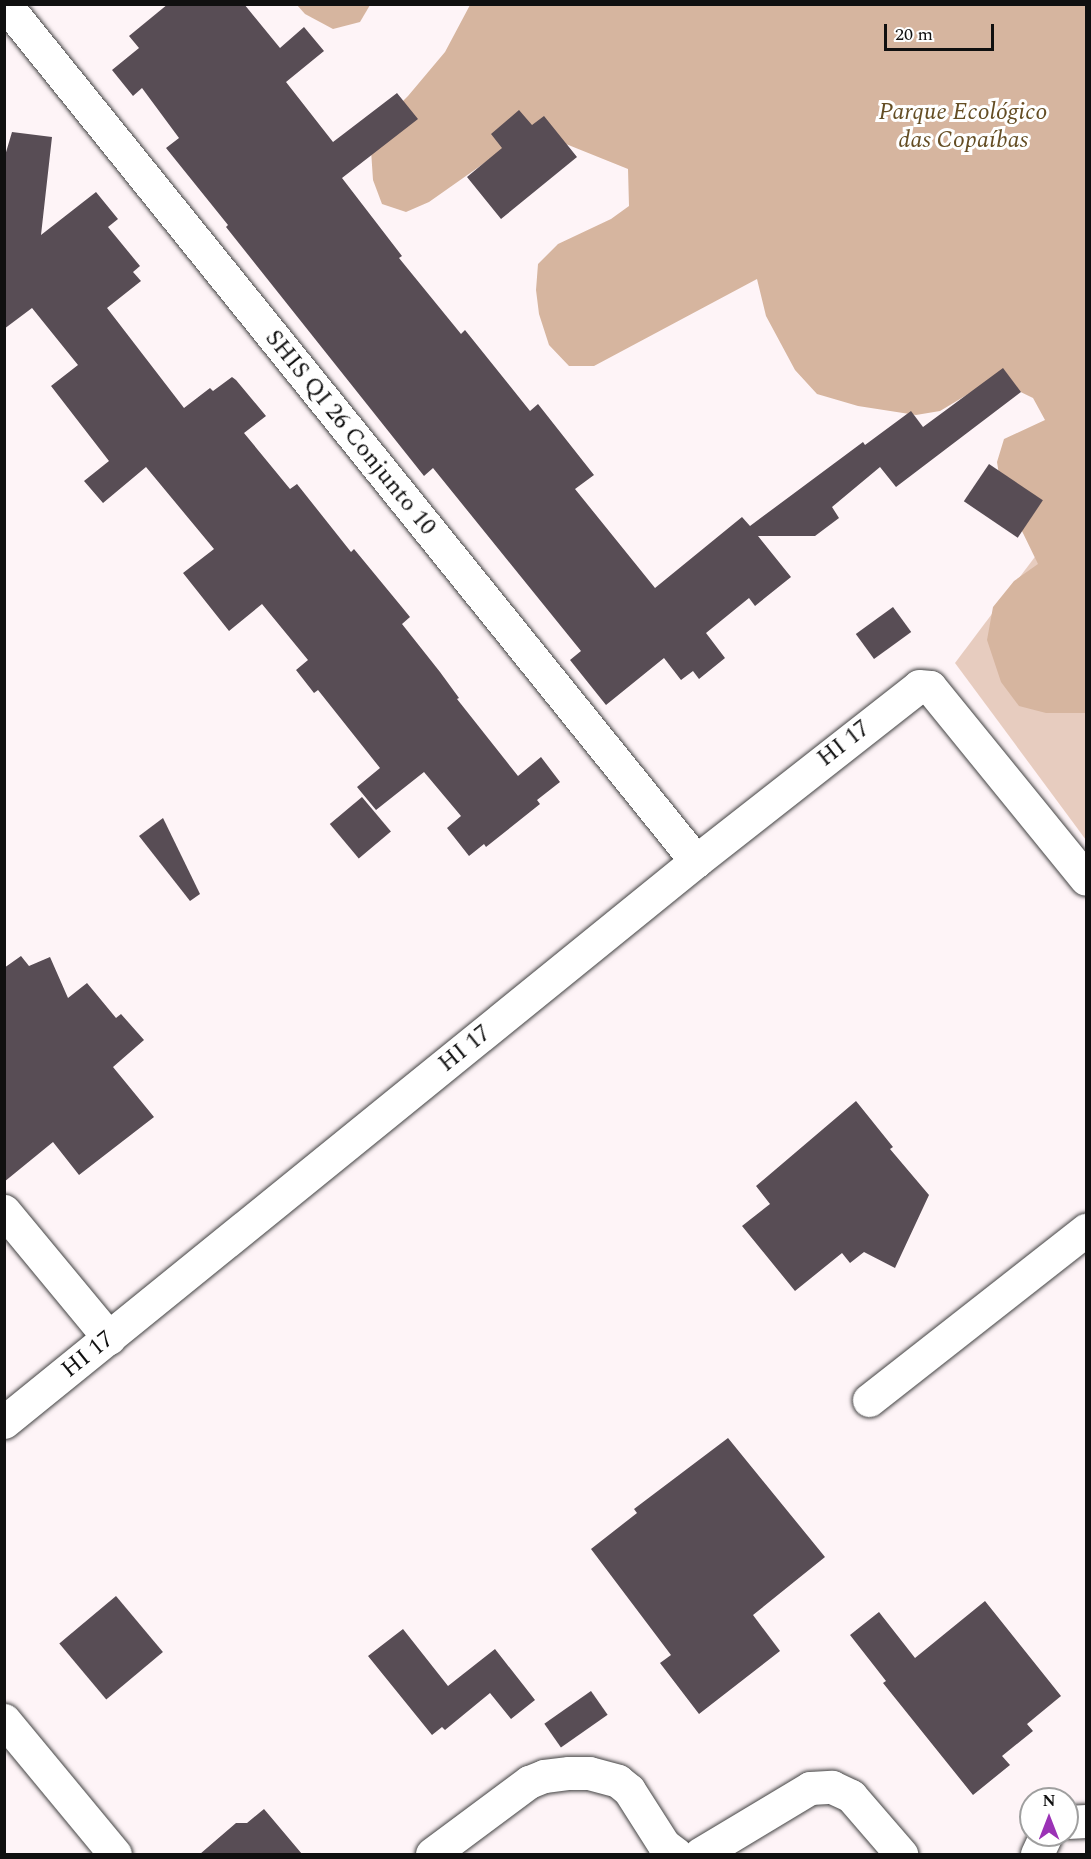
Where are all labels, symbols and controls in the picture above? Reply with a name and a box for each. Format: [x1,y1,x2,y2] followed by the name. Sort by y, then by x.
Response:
[887,12,996,50] scale bar
[895,21,933,48] text: 20 m
[878,99,1048,155] park label: Parque Ecológico das Copaíbas
[258,325,442,541] street label: SHIS QI 26 Conjunto 10
[812,715,876,773] street label: HI 17
[433,1019,497,1079] street label: HI 17
[56,1325,120,1385] street label: HI 17
[1019,1787,1079,1847] north arrow
[1042,1789,1056,1813] text: N

